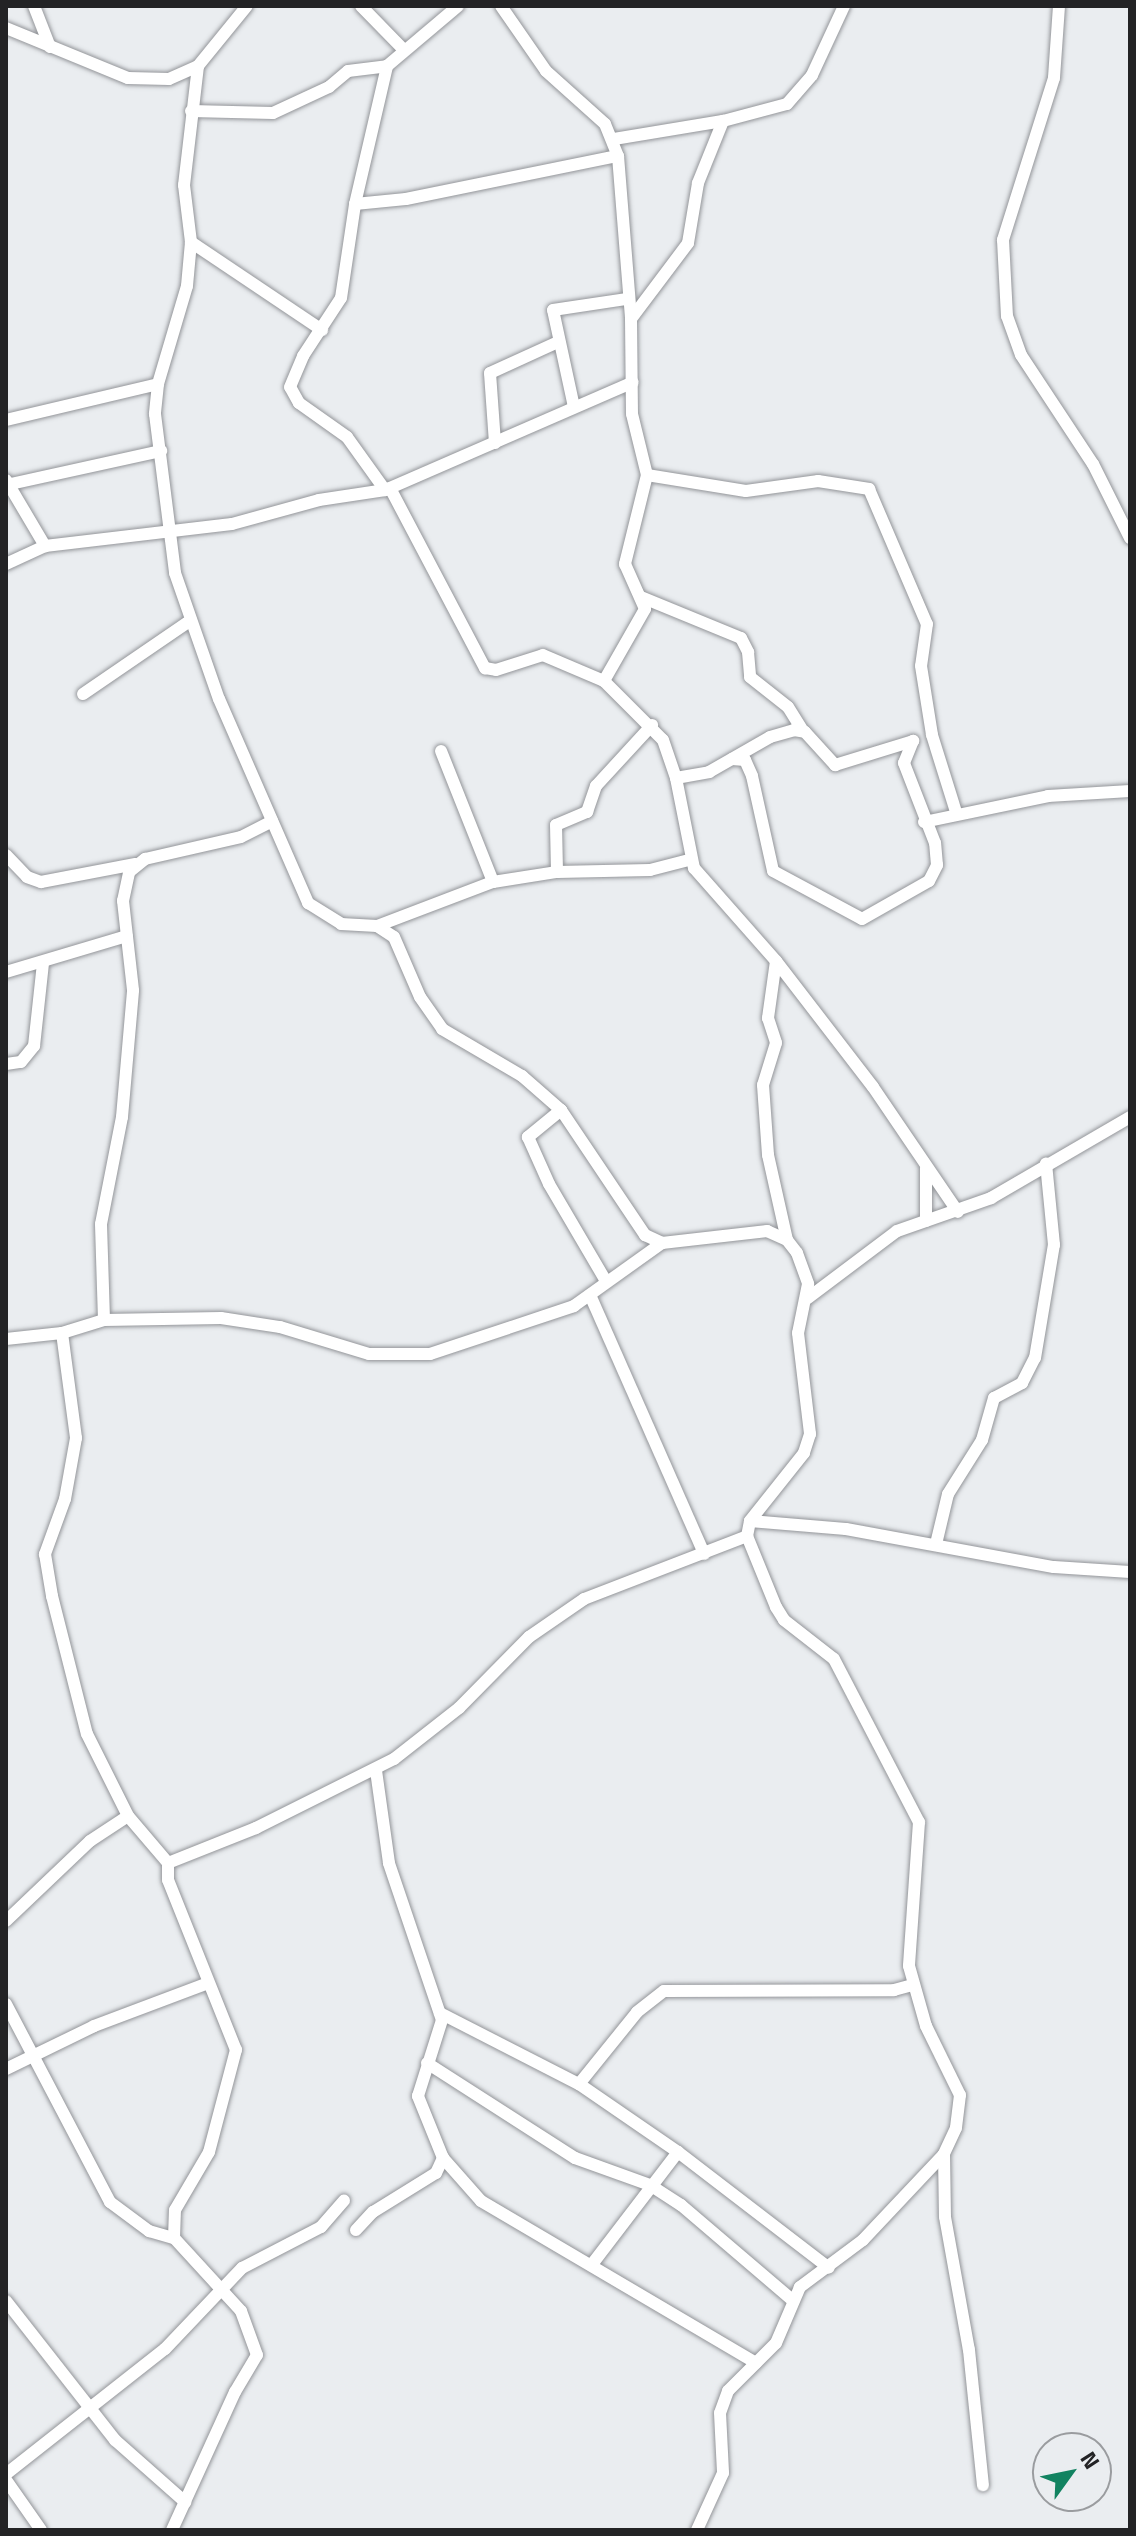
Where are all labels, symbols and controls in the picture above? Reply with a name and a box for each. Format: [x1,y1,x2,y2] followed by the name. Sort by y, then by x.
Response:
[1032,2432,1112,2512] north arrow
[1072,2444,1109,2476] text: N

